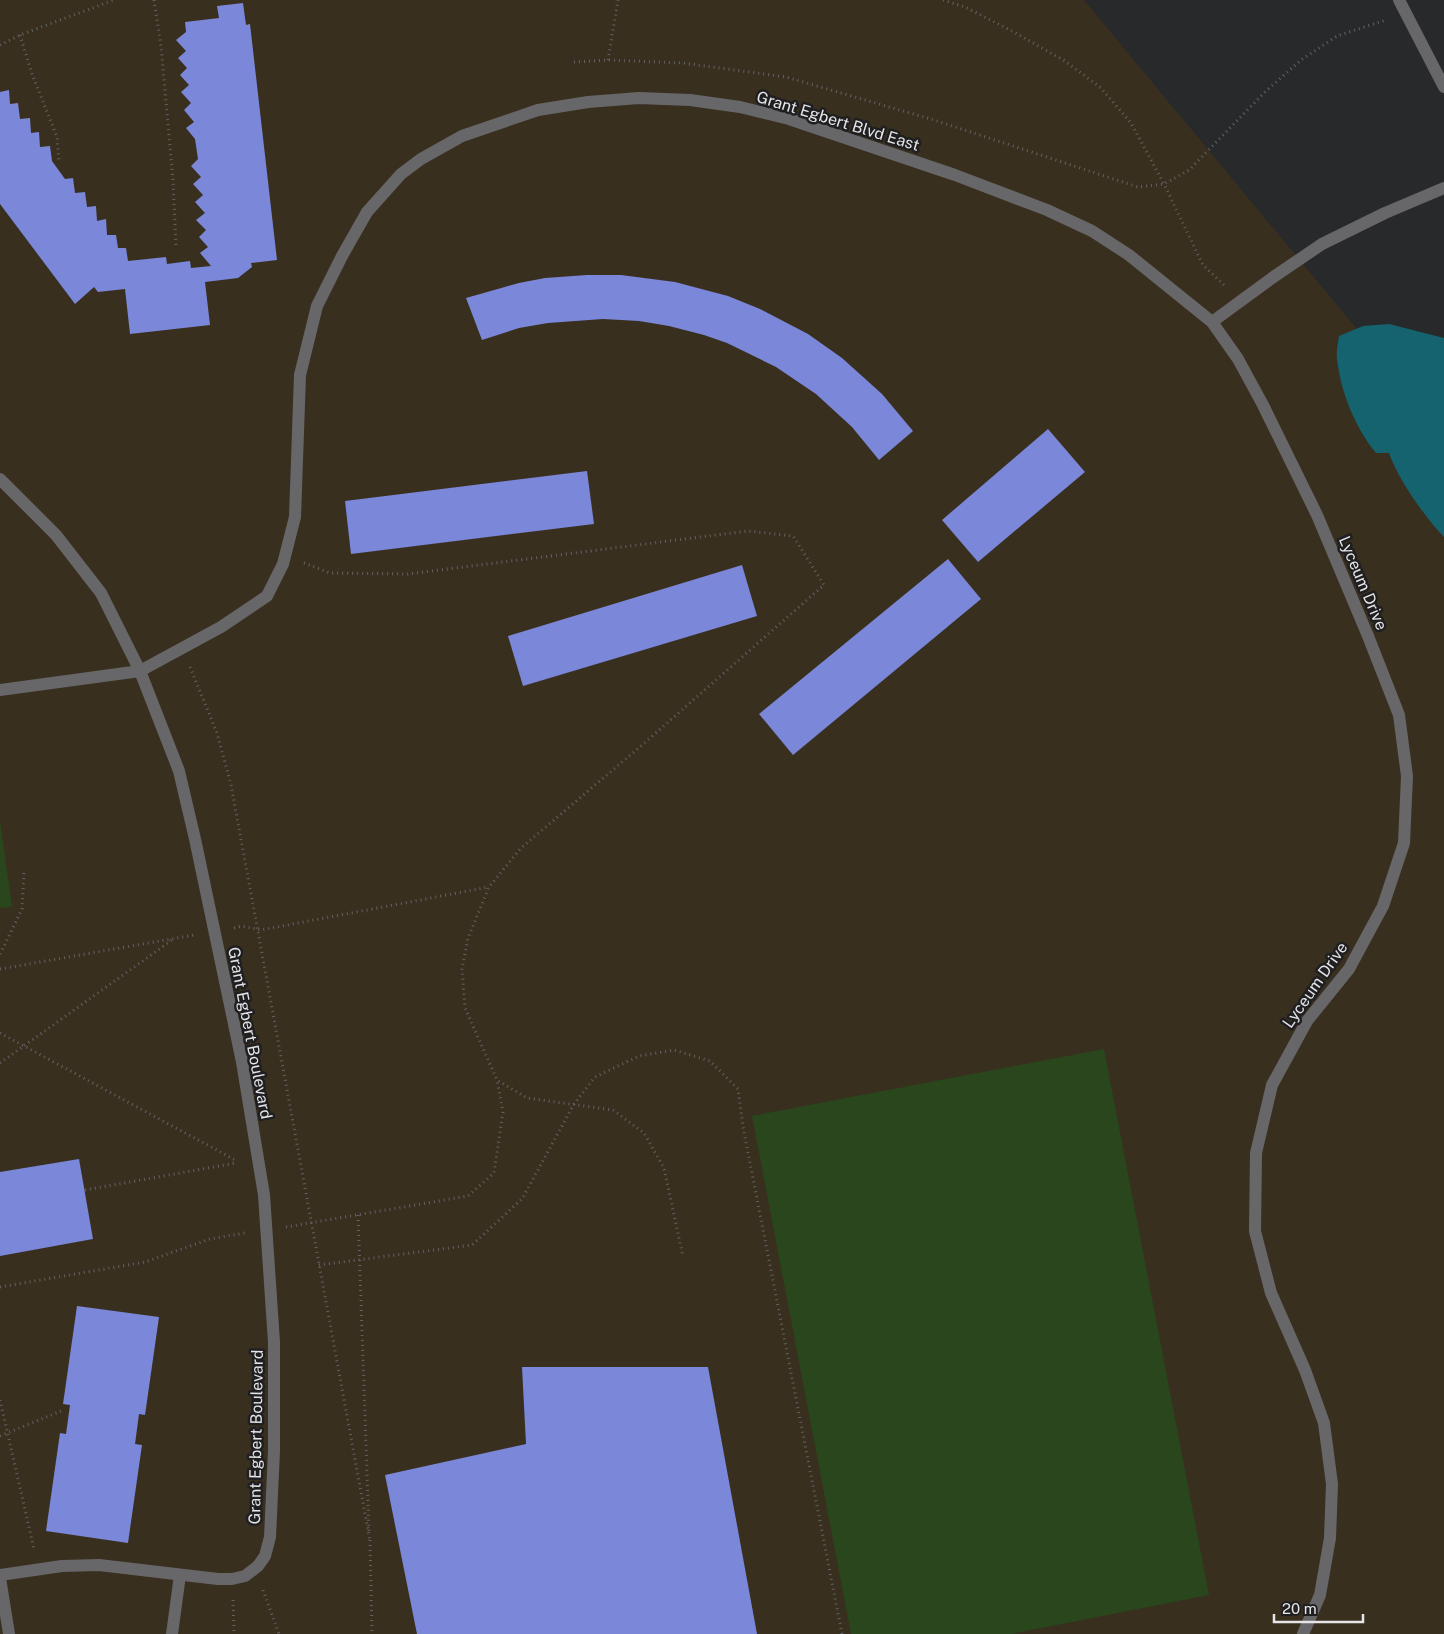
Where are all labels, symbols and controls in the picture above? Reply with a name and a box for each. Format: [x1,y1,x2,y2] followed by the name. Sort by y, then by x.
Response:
[754,87,922,155] street label: Grant Egbert Blvd East
[1335,533,1391,633] street label: Lyceum Drive
[1279,939,1351,1031] street label: Lyceum Drive
[224,945,276,1121] street label: Grant Egbert Boulevard
[245,1349,267,1525] street label: Grant Egbert Boulevard
[1274,1592,1363,1624] scale bar
[1282,1600,1317,1617] text: 20 m

